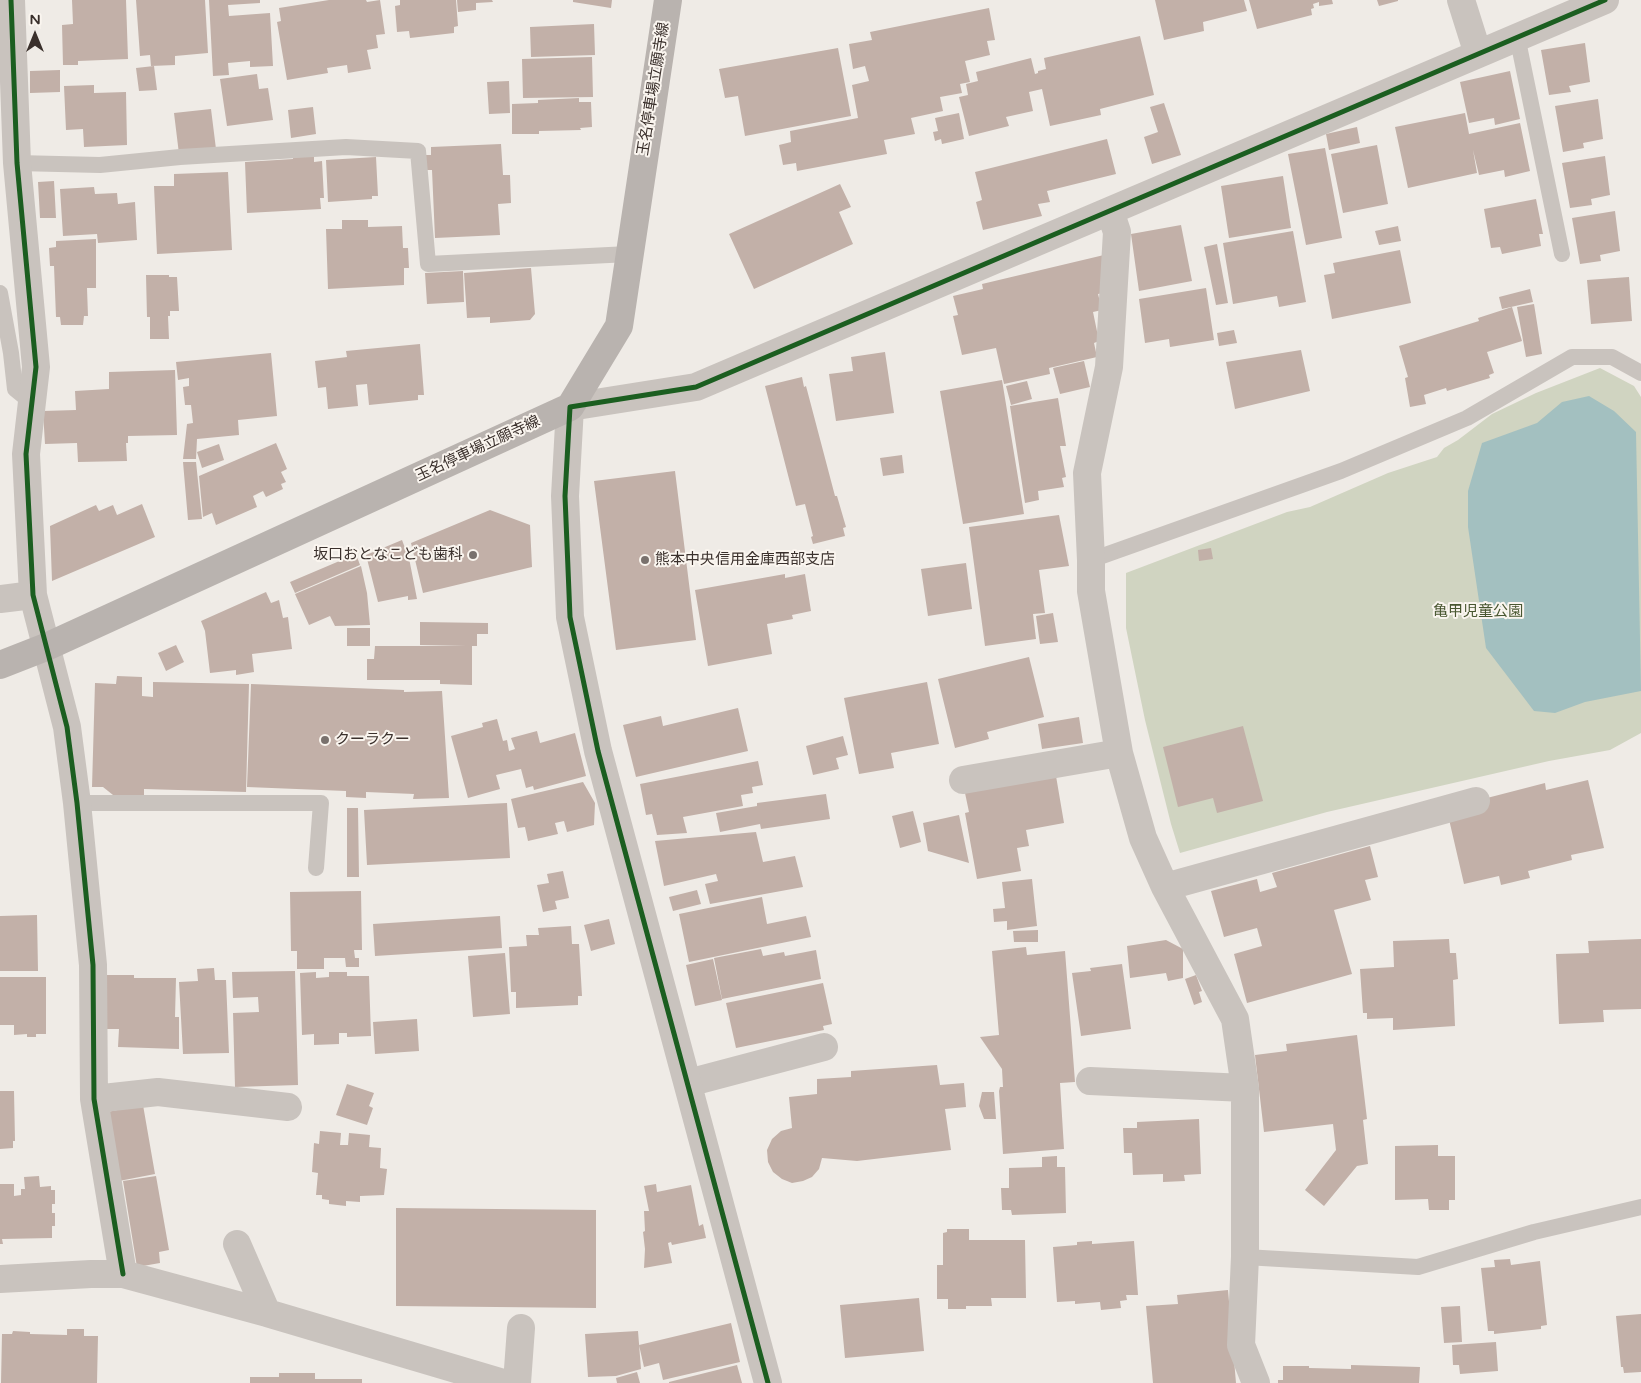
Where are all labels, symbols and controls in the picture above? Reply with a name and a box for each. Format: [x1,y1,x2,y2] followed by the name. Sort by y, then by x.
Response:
[10,10,60,60] north arrow
[29,11,41,28] text: N
[635,21,673,157] street label: 玉名停車場立願寺線
[413,412,543,486] street label: 玉名停車場立願寺線
[313,546,463,564] place label: 坂口おとなこども歯科
[467,549,479,561] marker: 坂口おとなこども歯科
[655,551,835,569] place label: 熊本中央信用金庫西部支店
[639,554,651,566] marker: 熊本中央信用金庫西部支店
[1433,603,1523,621] park label: 亀甲児童公園
[335,731,410,749] place label: クーラクー
[319,734,331,746] marker: クーラクー

